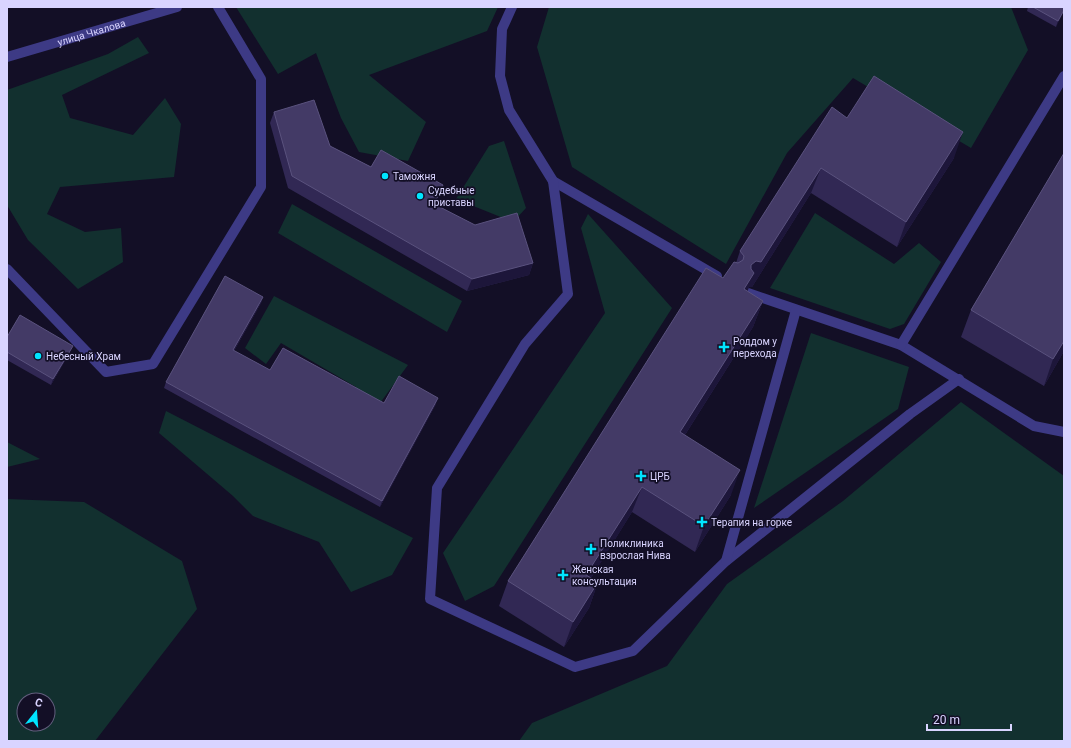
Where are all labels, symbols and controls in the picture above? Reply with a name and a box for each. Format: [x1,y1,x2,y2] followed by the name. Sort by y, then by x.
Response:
[56,17,127,48] street label: улица Чкалова
[380,171,390,181] marker: Таможня
[393,171,436,182] place label: Таможня
[428,185,475,208] place label: Судебные приставы
[415,191,425,201] marker: Судебные приставы
[733,336,777,359] place label: Роддом у перехода
[718,341,730,353] marker: Роддом у перехода
[33,351,43,361] marker: Небесный Храм
[46,351,121,362] place label: Небесный Храм
[635,470,647,482] marker: ЦРБ
[650,471,670,482] place label: ЦРБ
[696,516,708,528] marker: Терапия на горке
[711,517,792,528] place label: Терапия на горке
[600,538,671,561] place label: Поликлиника взрослая Нива
[585,543,597,555] marker: Поликлиника взрослая Нива
[572,564,637,587] place label: Женская консультация
[557,569,569,581] marker: Женская консультация
[16,692,56,732] north arrow
[33,696,44,710] text: С
[927,706,1011,732] scale bar
[933,713,960,727] text: 20 m

